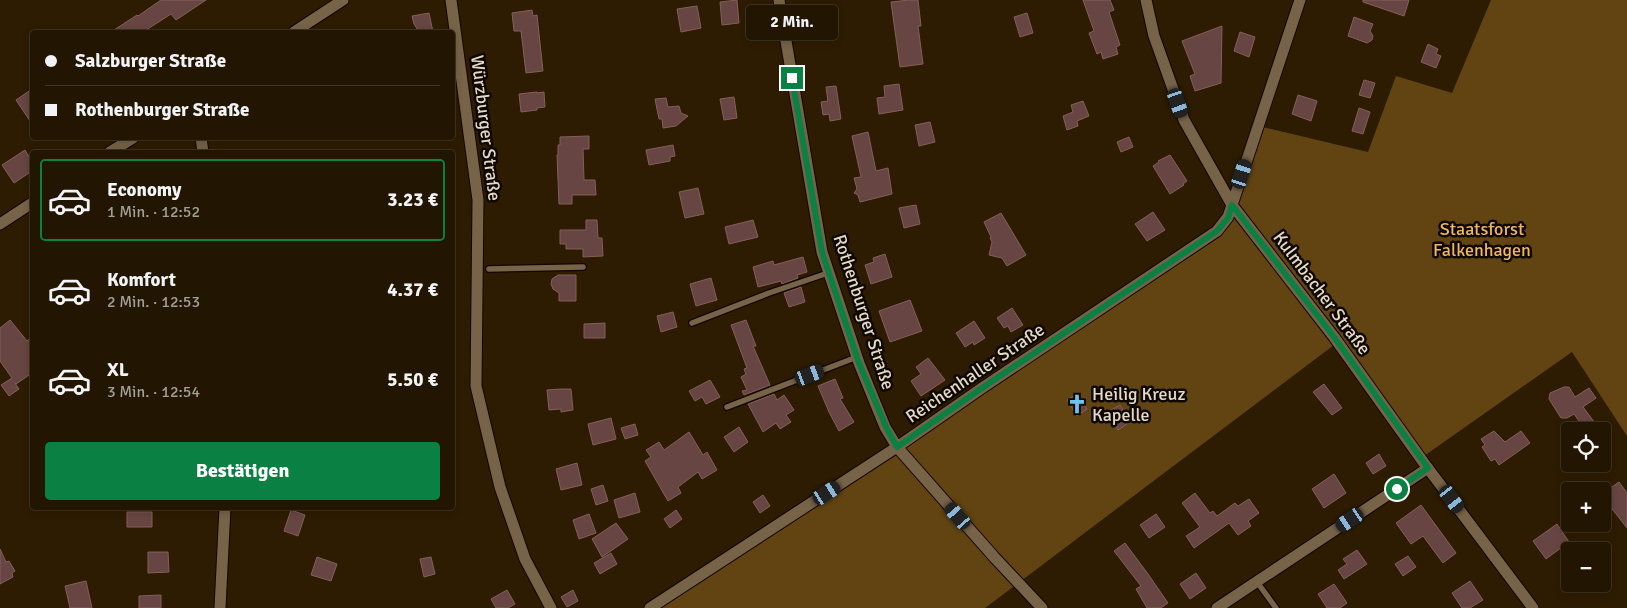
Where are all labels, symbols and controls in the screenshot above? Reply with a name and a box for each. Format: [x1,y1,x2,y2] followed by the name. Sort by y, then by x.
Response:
[746,5,838,40] callout: 2 Min.
[770,12,814,32] text: 2 Min.
[75,49,226,73] text: Salzburger Straße
[466,54,506,202] street label: Würzburger Straße
[781,67,803,89] route end
[1166,86,1189,120] car
[75,98,250,122] text: Rothenburger Straße
[1230,157,1253,191] car
[47,178,92,223] icon: car
[107,178,181,202] text: Economy
[387,188,438,212] text: 3.23 €
[107,202,200,222] text: 1 Min. · 12:52
[1433,218,1531,261] park label: Staatsforst Falkenhagen
[1269,227,1375,359] street label: Kulmbacher Straße
[829,232,899,392] street label: Rothenburger Straße
[47,268,92,313] icon: car
[107,268,176,292] text: Komfort
[387,278,438,302] text: 4.37 €
[107,292,200,312] text: 2 Min. · 12:53
[901,318,1049,428] street label: Reichenhaller Straße
[47,358,92,403] icon: car
[107,358,129,382] text: XL
[793,363,826,387] car
[387,368,438,392] text: 5.50 €
[107,382,200,402] text: 3 Min. · 12:54
[1092,383,1185,426] place label: Heilig Kreuz Kapelle
[1066,393,1088,415] church icon: Heilig Kreuz Kapelle
[1561,422,1611,592] map controls
[1561,422,1611,472] button: locate
[45,442,440,500] button: Bestätigen
[1386,478,1408,500] route start
[810,479,843,507] car
[1561,482,1611,532] button: +
[1436,483,1467,515] car
[942,500,973,532] car
[1333,505,1366,535] car
[1561,542,1611,592] button: −

